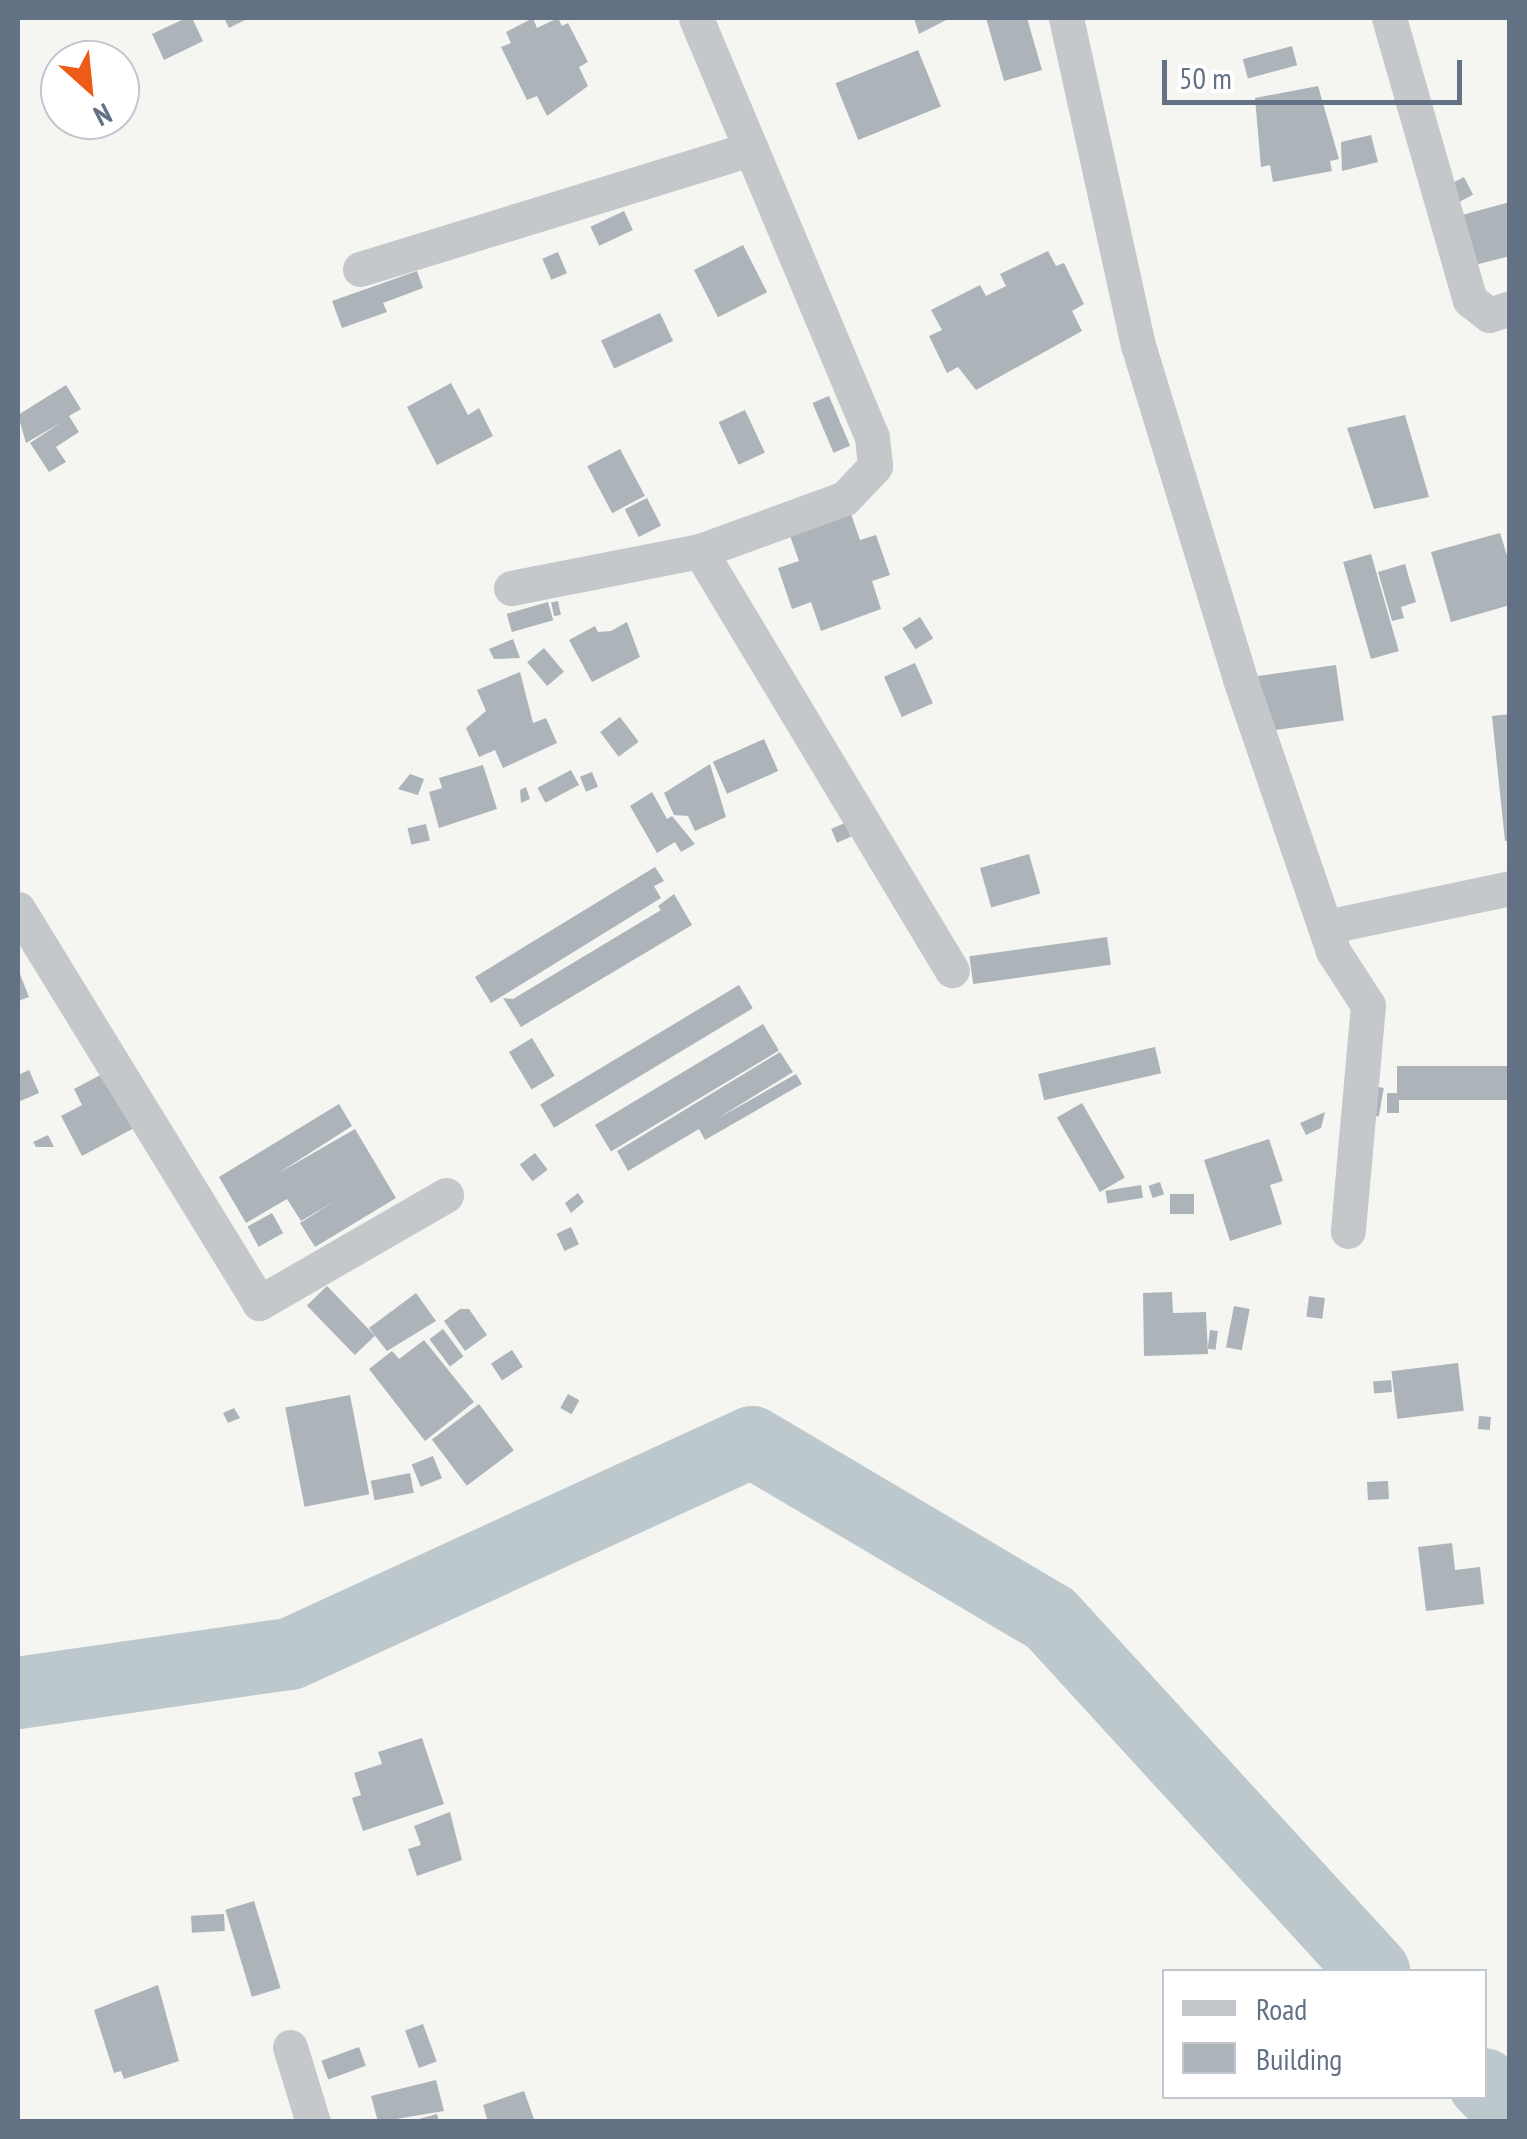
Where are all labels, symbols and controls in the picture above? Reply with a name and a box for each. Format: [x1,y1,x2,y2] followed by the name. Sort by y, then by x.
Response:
[40,40,140,140] north arrow
[1167,40,1467,102] scale bar
[1179,58,1232,97] text: 50 m
[88,95,118,135] text: N
[1162,1969,1487,2099] legend
[1256,1989,1307,2028] text: Road
[1256,2039,1342,2078] text: Building

